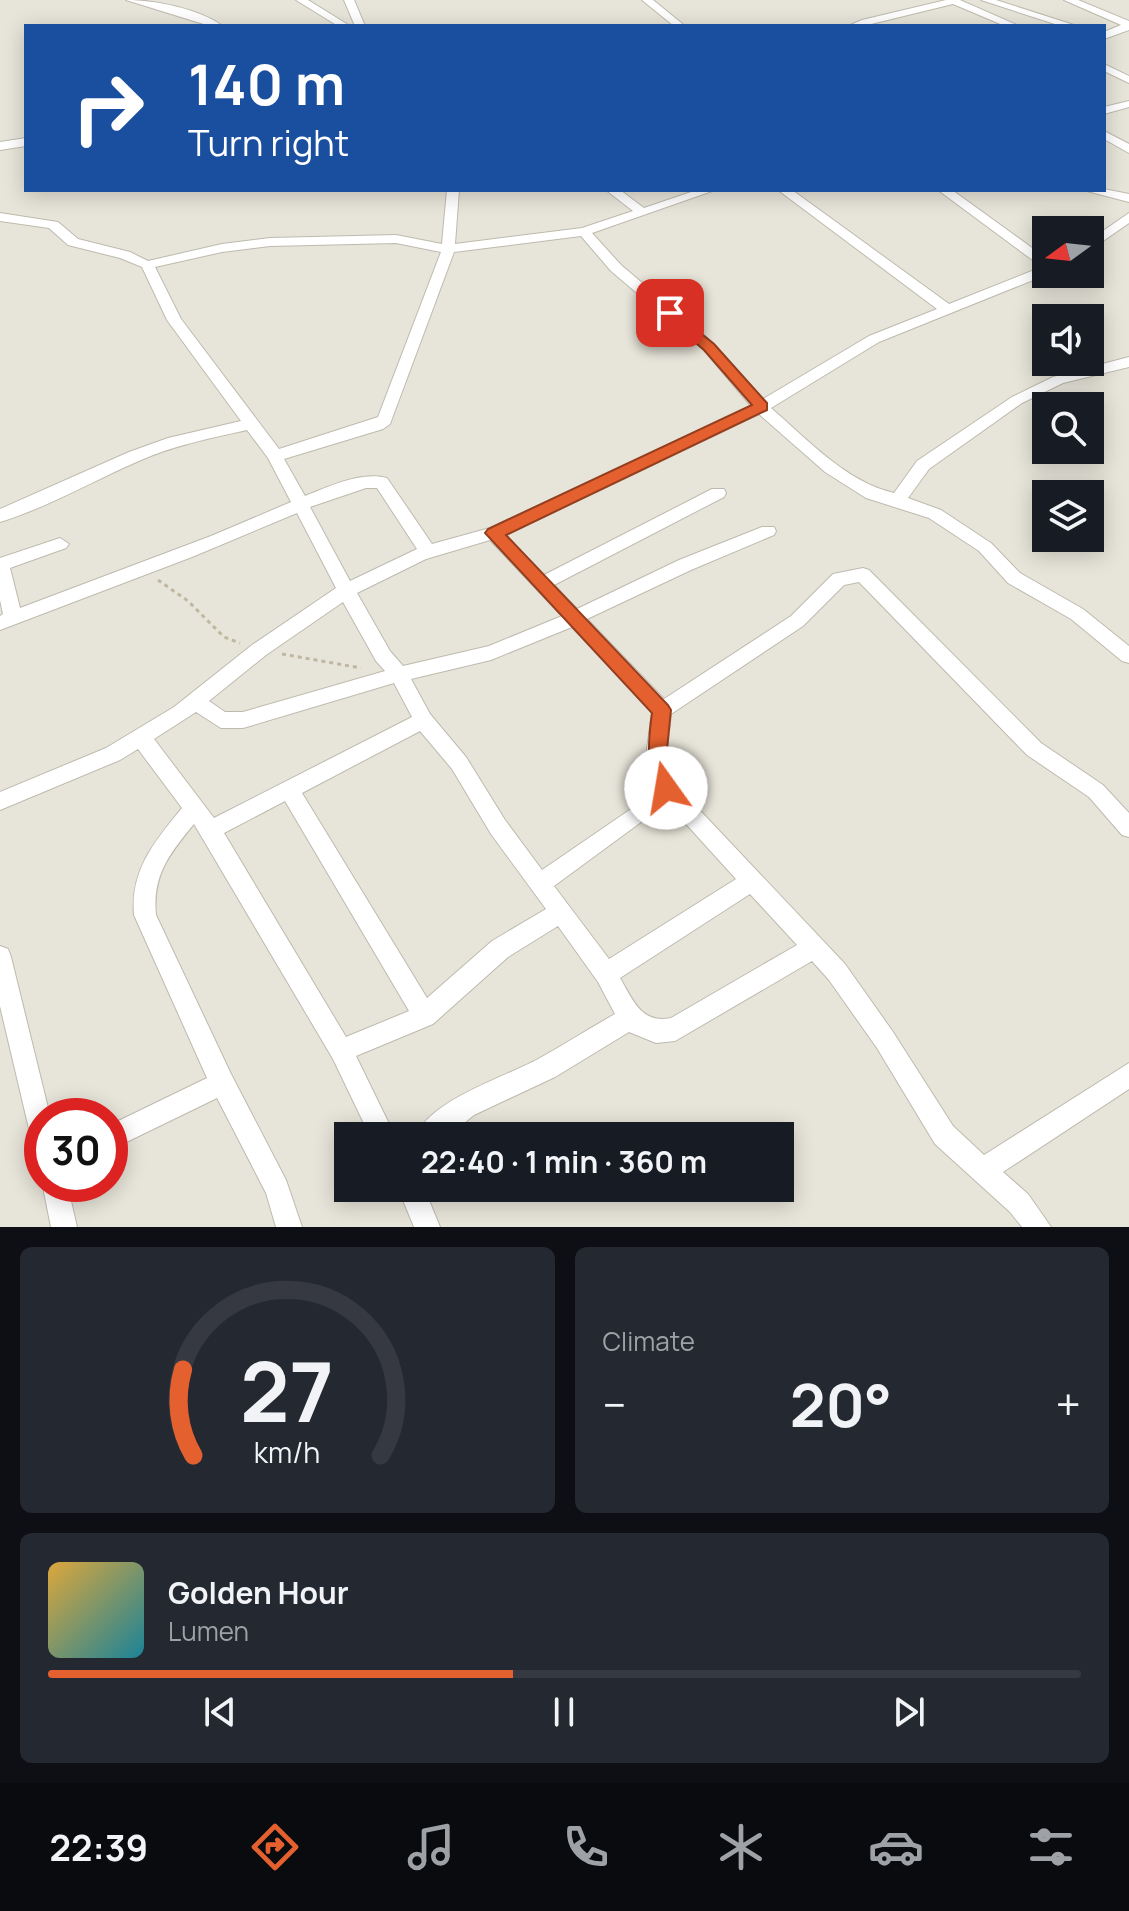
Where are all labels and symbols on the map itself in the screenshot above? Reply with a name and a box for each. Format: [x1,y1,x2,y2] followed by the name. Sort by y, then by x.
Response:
[1032,216,1104,288] north arrow
[636,279,704,347] pin
[624,746,708,830] position arrow
[24,1098,128,1202] speed limit sign: 30

